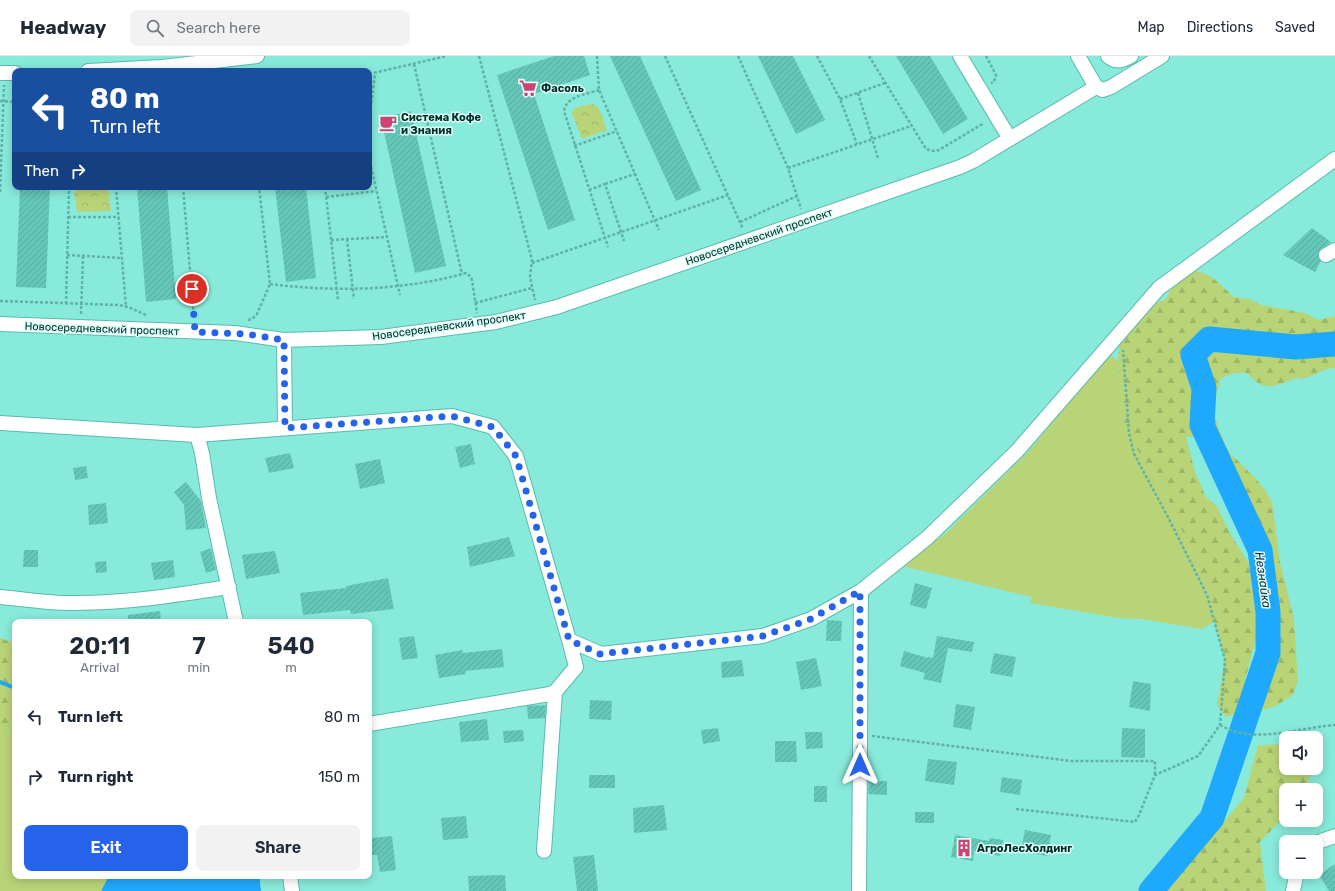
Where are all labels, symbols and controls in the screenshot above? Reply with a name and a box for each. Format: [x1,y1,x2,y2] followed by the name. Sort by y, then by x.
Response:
[130,10,410,46] search box
[20,16,106,39] text: Headway
[144,17,166,39] icon: search
[176,19,261,37] text: Search here
[1138,19,1165,36] text: Map
[1187,19,1253,36] text: Directions
[1275,19,1315,36] text: Saved
[518,78,538,98] supermarket icon: Фасоль
[90,82,160,115] text: 80 m
[541,82,584,95] place label: Фасоль
[24,84,76,136] icon: left
[401,111,482,137] place label: Система Кофе и Знания
[378,113,398,133] cafe icon: Система Кофе и Знания
[90,116,160,138] text: Turn left
[67,160,89,182] icon: right
[24,162,59,180] text: Then
[684,206,835,268] street label: Новосередневский проспект
[175,272,209,306] pin
[181,278,203,300] icon: arrive
[371,309,527,343] street label: Новосередневский проспект
[24,320,180,338] street label: Новосередневский проспект
[1252,551,1274,609] water label: Незнайка
[69,632,130,660] text: 20:11
[192,632,206,660] text: 7
[267,632,315,660] text: 540
[80,660,119,675] text: Arrival
[188,660,210,675] text: min
[285,660,297,675] text: m
[24,706,46,728] icon: left
[58,708,123,726] text: Turn left
[324,708,360,726] text: 80 m
[1279,731,1323,879] map controls
[1279,731,1323,775] button: sound
[839,744,881,786] position arrow
[24,766,46,788] icon: right
[58,768,133,786] text: Turn right
[318,768,360,786] text: 150 m
[1279,783,1323,827] button: +
[24,825,188,871] button: Exit
[196,825,360,871] button: Share
[1279,835,1323,879] button: −
[954,838,974,858] building icon: АгроЛесХолдинг
[977,842,1072,855] place label: АгроЛесХолдинг

